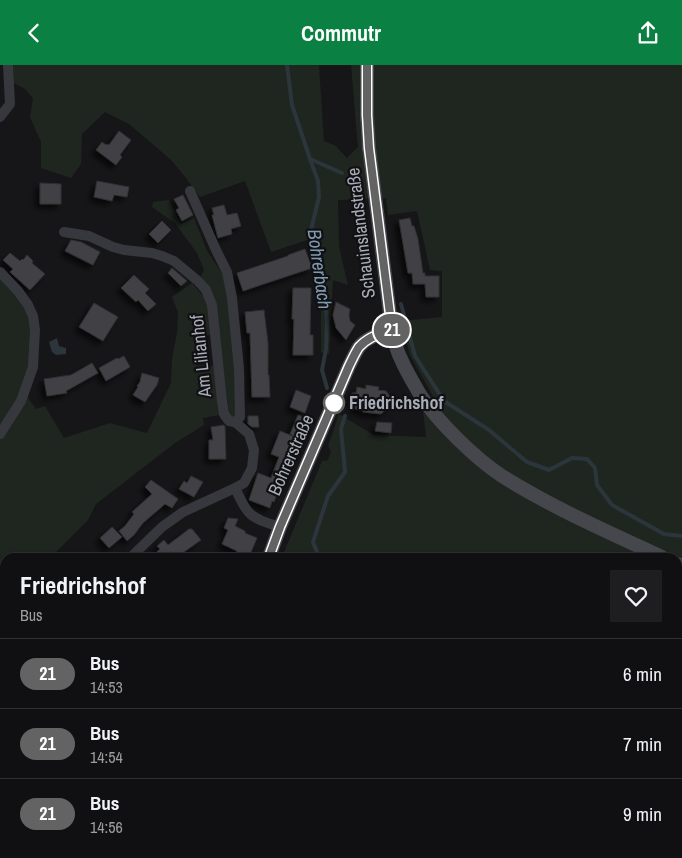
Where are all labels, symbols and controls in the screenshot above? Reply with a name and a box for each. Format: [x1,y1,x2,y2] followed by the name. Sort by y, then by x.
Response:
[301,18,381,48] text: Commutr
[20,19,48,47] icon: back
[634,19,662,47] icon: share
[340,166,381,300] street label: Schauinslandstraße
[302,227,338,311] water label: Bohrerbach
[184,313,217,400] street label: Am Lilianhof
[370,314,414,346] line badge: 21
[384,317,400,342] text: 21
[349,390,443,415] place label: Friedrichshof
[323,392,345,414] marker: Friedrichshof
[262,410,319,499] street label: Bohrerstraße
[20,569,146,601] text: Friedrichshof
[610,570,662,622] button: heart
[20,604,43,626] text: Bus
[90,650,119,676] text: Bus
[39,661,56,686] text: 21
[623,661,662,687] text: 6 min
[90,676,123,698] text: 14:53
[90,720,119,746] text: Bus
[39,731,56,756] text: 21
[623,731,662,757] text: 7 min
[90,746,123,768] text: 14:54
[90,790,119,816] text: Bus
[39,801,56,826] text: 21
[623,801,662,827] text: 9 min
[90,816,123,838] text: 14:56

